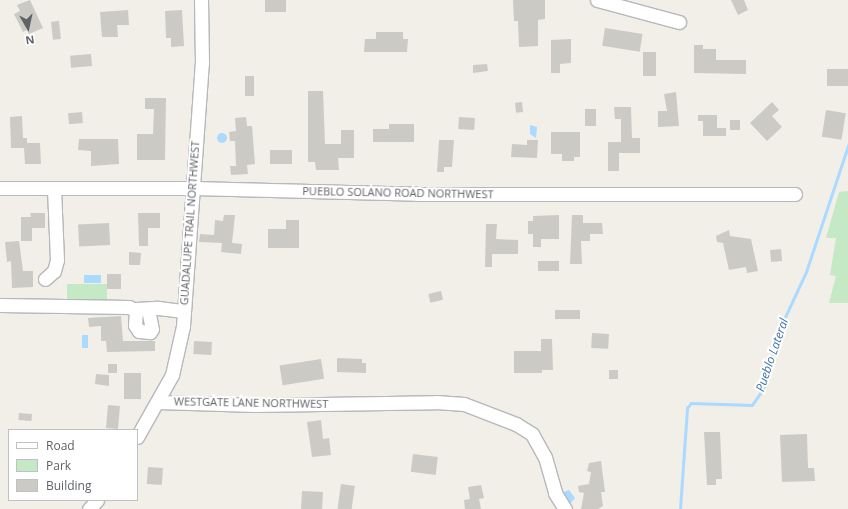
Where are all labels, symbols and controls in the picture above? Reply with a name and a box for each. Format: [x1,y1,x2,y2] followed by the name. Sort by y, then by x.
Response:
[8,8,48,48] north arrow
[24,32,36,48] text: N
[178,140,202,306] street label: GUADALUPE TRAIL NORTHWEST
[302,185,494,201] street label: PUEBLO SOLANO ROAD NORTHWEST
[753,316,791,394] water label: Pueblo Lateral
[174,395,328,411] street label: WESTGATE LANE NORTHWEST
[8,429,138,501] legend
[46,437,75,454] text: Road
[46,457,71,474] text: Park
[46,477,91,494] text: Building

